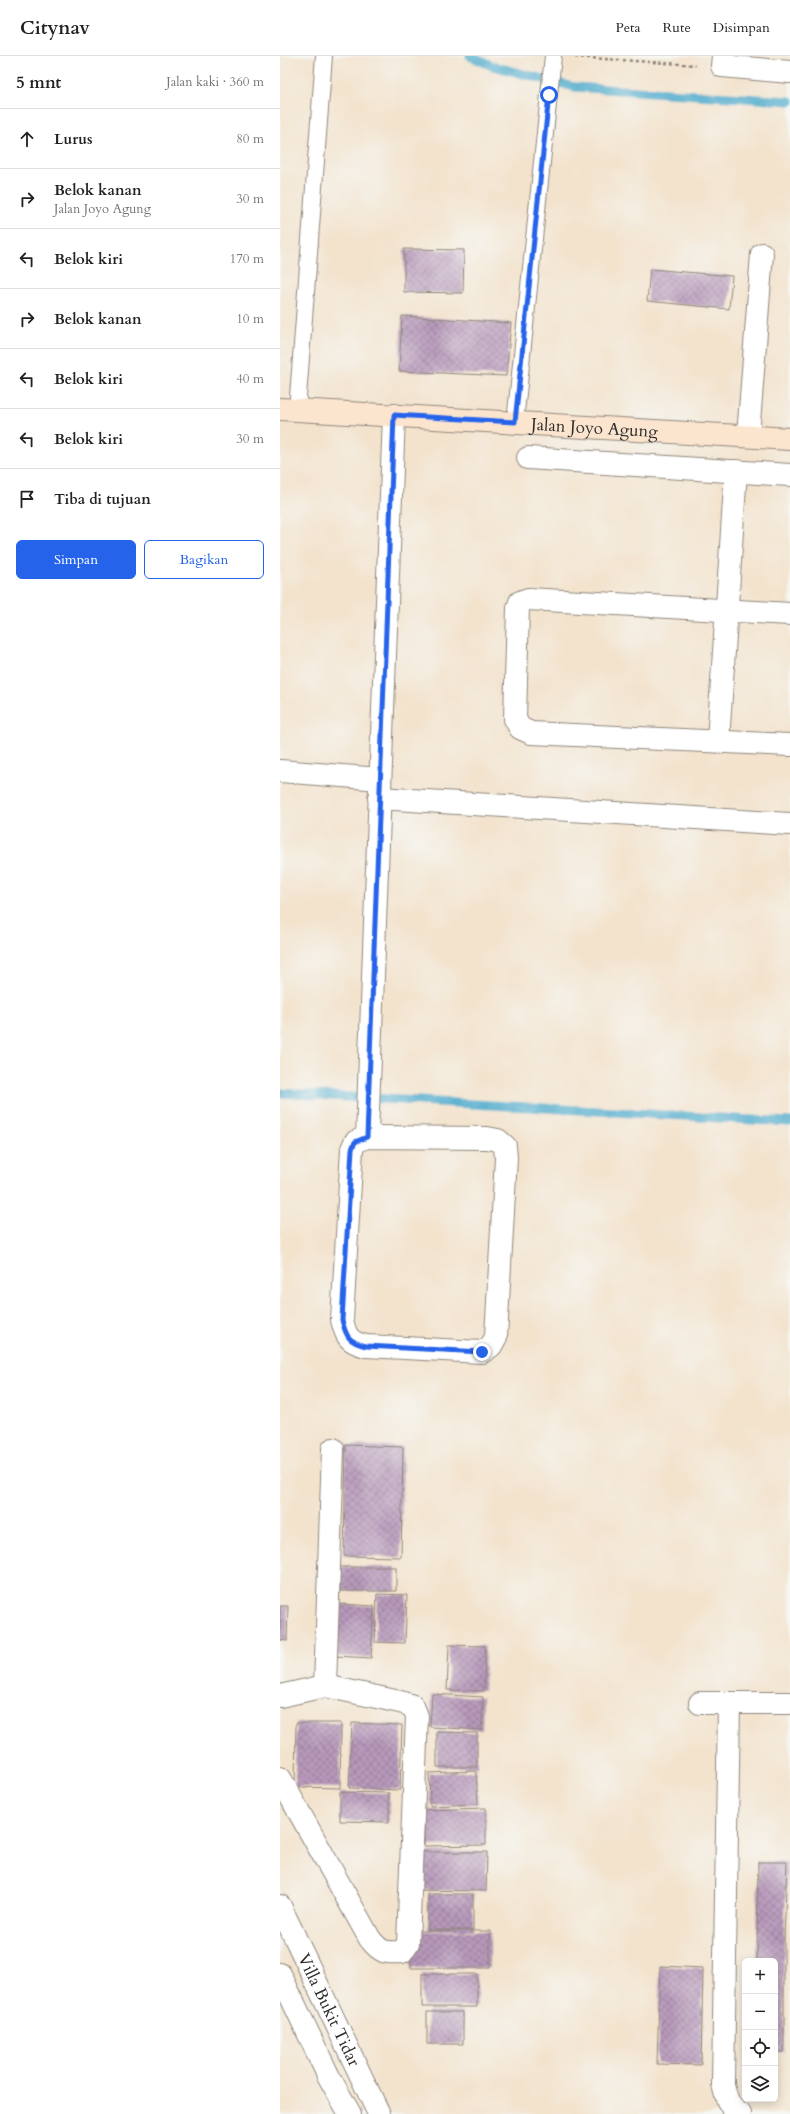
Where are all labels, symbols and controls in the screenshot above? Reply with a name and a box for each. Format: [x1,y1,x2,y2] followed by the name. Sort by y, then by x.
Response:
[20,15,90,41] text: Citynav
[615,18,641,37] text: Peta
[663,18,691,37] text: Rute
[713,18,770,37] text: Disimpan
[16,71,61,94] text: 5 mnt
[166,73,264,91] text: Jalan kaki · 360 m
[540,86,558,104] route start
[16,128,38,150] icon: ahead
[54,129,93,149] text: Lurus
[236,130,264,148] text: 80 m
[54,180,142,200] text: Belok kanan
[16,188,38,210] icon: right
[236,190,264,208] text: 30 m
[54,200,151,218] text: Jalan Joyo Agung
[16,248,38,270] icon: left
[54,249,123,269] text: Belok kiri
[230,250,264,268] text: 170 m
[16,308,38,330] icon: right
[54,309,142,329] text: Belok kanan
[236,310,264,328] text: 10 m
[16,368,38,390] icon: left
[54,369,123,389] text: Belok kiri
[236,370,264,388] text: 40 m
[527,412,659,443] street label: Jalan Joyo Agung
[16,428,38,450] icon: left
[54,429,123,449] text: Belok kiri
[236,430,264,448] text: 30 m
[16,488,38,510] icon: arrive
[54,489,151,509] text: Tiba di tujuan
[16,540,136,579] button: Simpan
[144,540,264,579] button: Bagikan
[473,1343,491,1361] route end
[293,1950,366,2071] street label: Villa Bukit Tidar
[742,1958,778,2102] map controls
[742,1958,778,1994] button: +
[742,1994,778,2030] button: −
[742,2030,778,2066] button: locate
[742,2066,778,2102] button: layers

